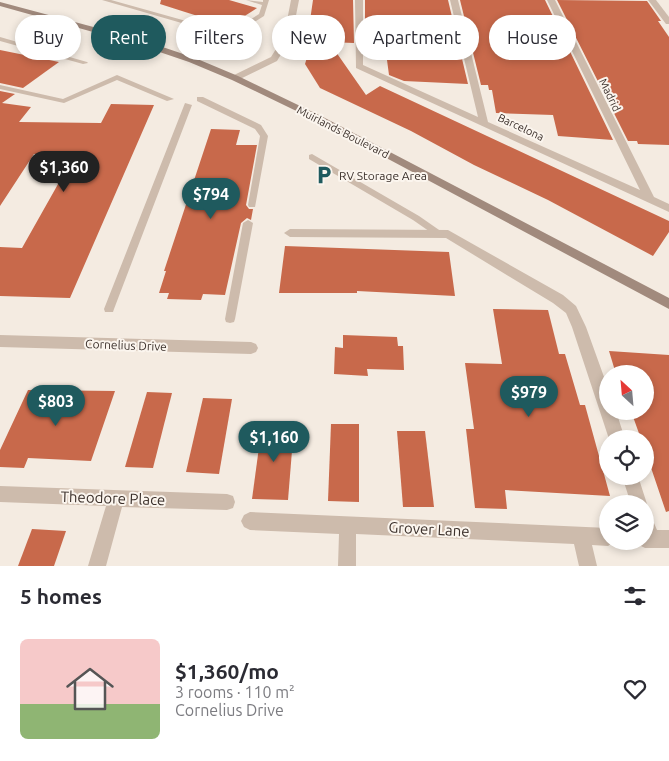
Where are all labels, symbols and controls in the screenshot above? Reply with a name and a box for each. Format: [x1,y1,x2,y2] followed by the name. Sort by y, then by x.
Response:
[15,15,81,60] chip: Buy
[91,15,166,60] chip: Rent
[176,15,262,60] chip: Filters
[272,15,345,60] chip: New
[355,15,479,60] chip: Apartment
[489,15,576,60] chip: House
[597,77,623,113] street label: Madrid
[295,104,391,160] street label: Muirlands Boulevard
[496,111,546,143] street label: Barcelona
[23,150,105,193] pin: $1,360
[39,158,89,176] text: $1,360
[313,164,335,186] parking icon: RV Storage Area
[339,169,427,182] place label: RV Storage Area
[181,178,241,220] pin: $794
[193,185,229,203] text: $794
[85,337,167,353] street label: Cornelius Drive
[599,365,654,420] north arrow
[599,365,654,550] map controls
[499,376,559,418] pin: $979
[511,383,547,401] text: $979
[26,384,86,427] pin: $803
[38,392,74,410] text: $803
[233,420,315,463] pin: $1,160
[249,428,299,446] text: $1,160
[599,430,654,485] button: locate
[60,488,166,508] street label: Theodore Place
[599,495,654,550] button: layers
[388,518,470,540] street label: Grover Lane
[621,582,649,610] icon: filters
[20,584,102,608] text: 5 homes
[60,659,120,719] icon: home
[175,659,279,683] text: $1,360/mo
[621,675,649,703] icon: heart
[175,683,295,701] text: 3 rooms · 110 m²
[175,701,284,719] text: Cornelius Drive

